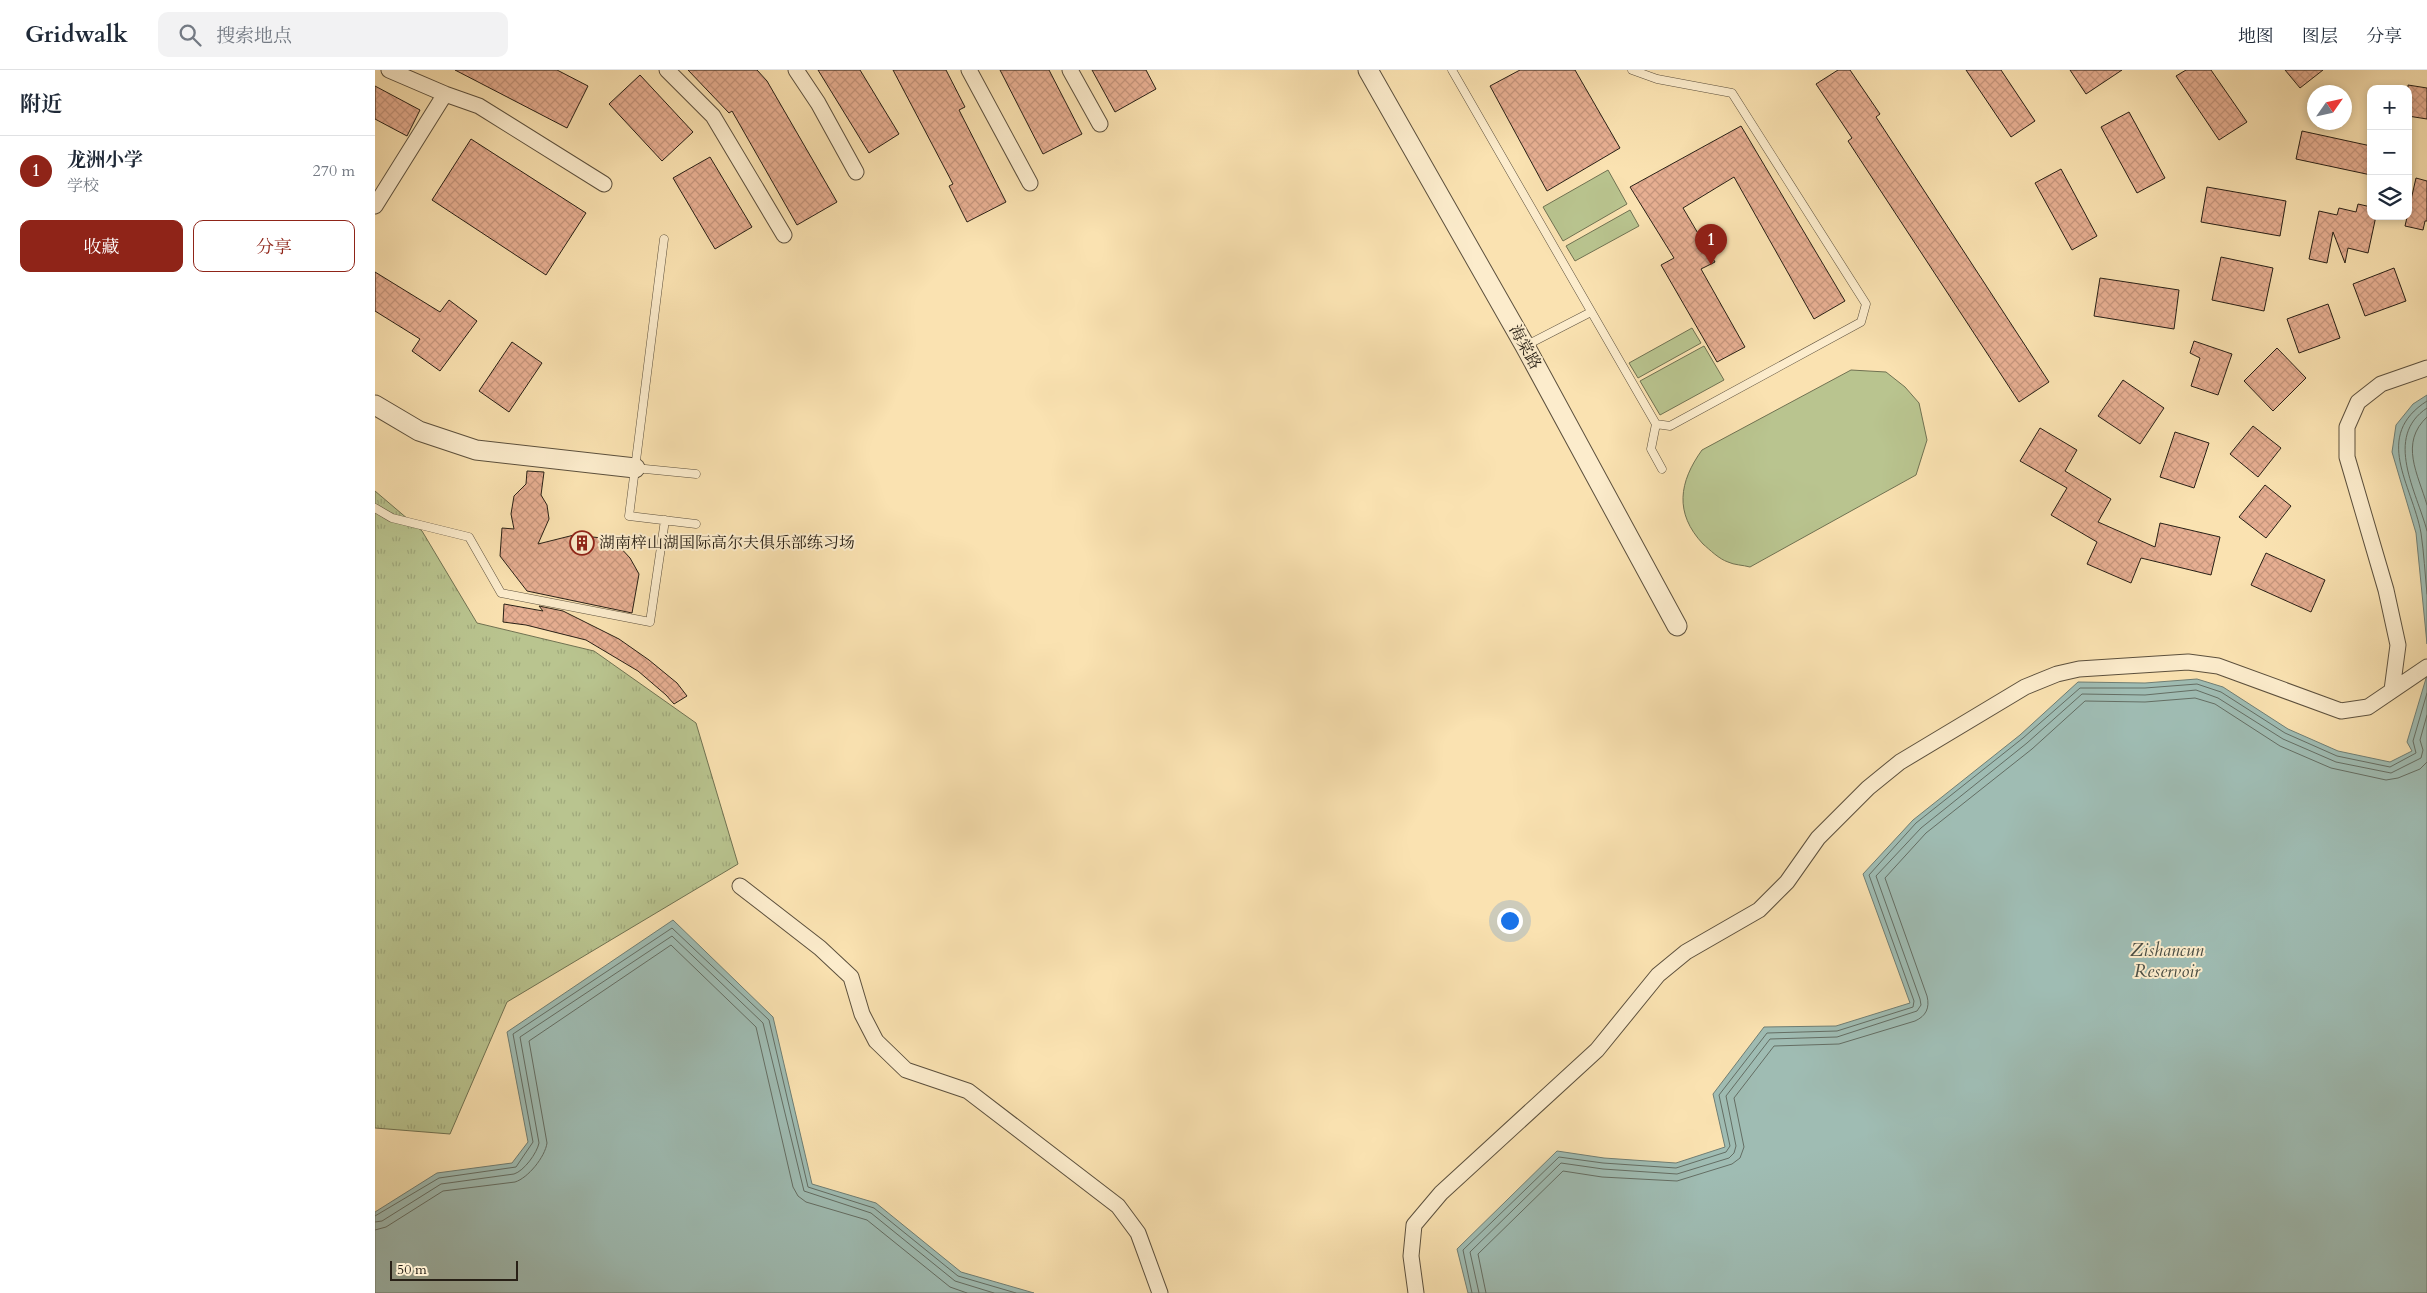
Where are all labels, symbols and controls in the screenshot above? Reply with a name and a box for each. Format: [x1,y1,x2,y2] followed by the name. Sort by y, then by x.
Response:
[158,12,508,57] search box
[25,18,128,51] text: Gridwalk
[176,21,204,49] icon: search
[216,23,292,49] text: 搜索地点
[2238,24,2274,49] text: 地图
[2302,24,2338,49] text: 图层
[2366,24,2402,49] text: 分享
[2307,85,2352,130] north arrow
[2367,85,2412,220] map controls
[2367,85,2412,130] button: +
[20,90,62,119] text: 附近
[2367,130,2412,175] button: −
[67,147,143,173] text: 龙洲小学
[32,160,40,182] text: 1
[313,160,355,182] text: 270 m
[67,175,99,197] text: 学校
[2367,175,2412,220] button: layers
[20,220,183,272] button: 收藏
[193,220,355,272] button: 分享
[1695,224,1727,265] pin: 1
[1504,321,1546,373] street label: 海棠路
[569,530,595,556] building icon: 湖南梓山湖国际高尔夫俱乐部练习场
[599,532,855,554] place label: 湖南梓山湖国际高尔夫俱乐部练习场
[1497,908,1523,934] your location
[2130,938,2204,984] water label: Zishancun Reservoir
[390,1258,517,1281] scale bar
[397,1260,427,1279] text: 50 m

